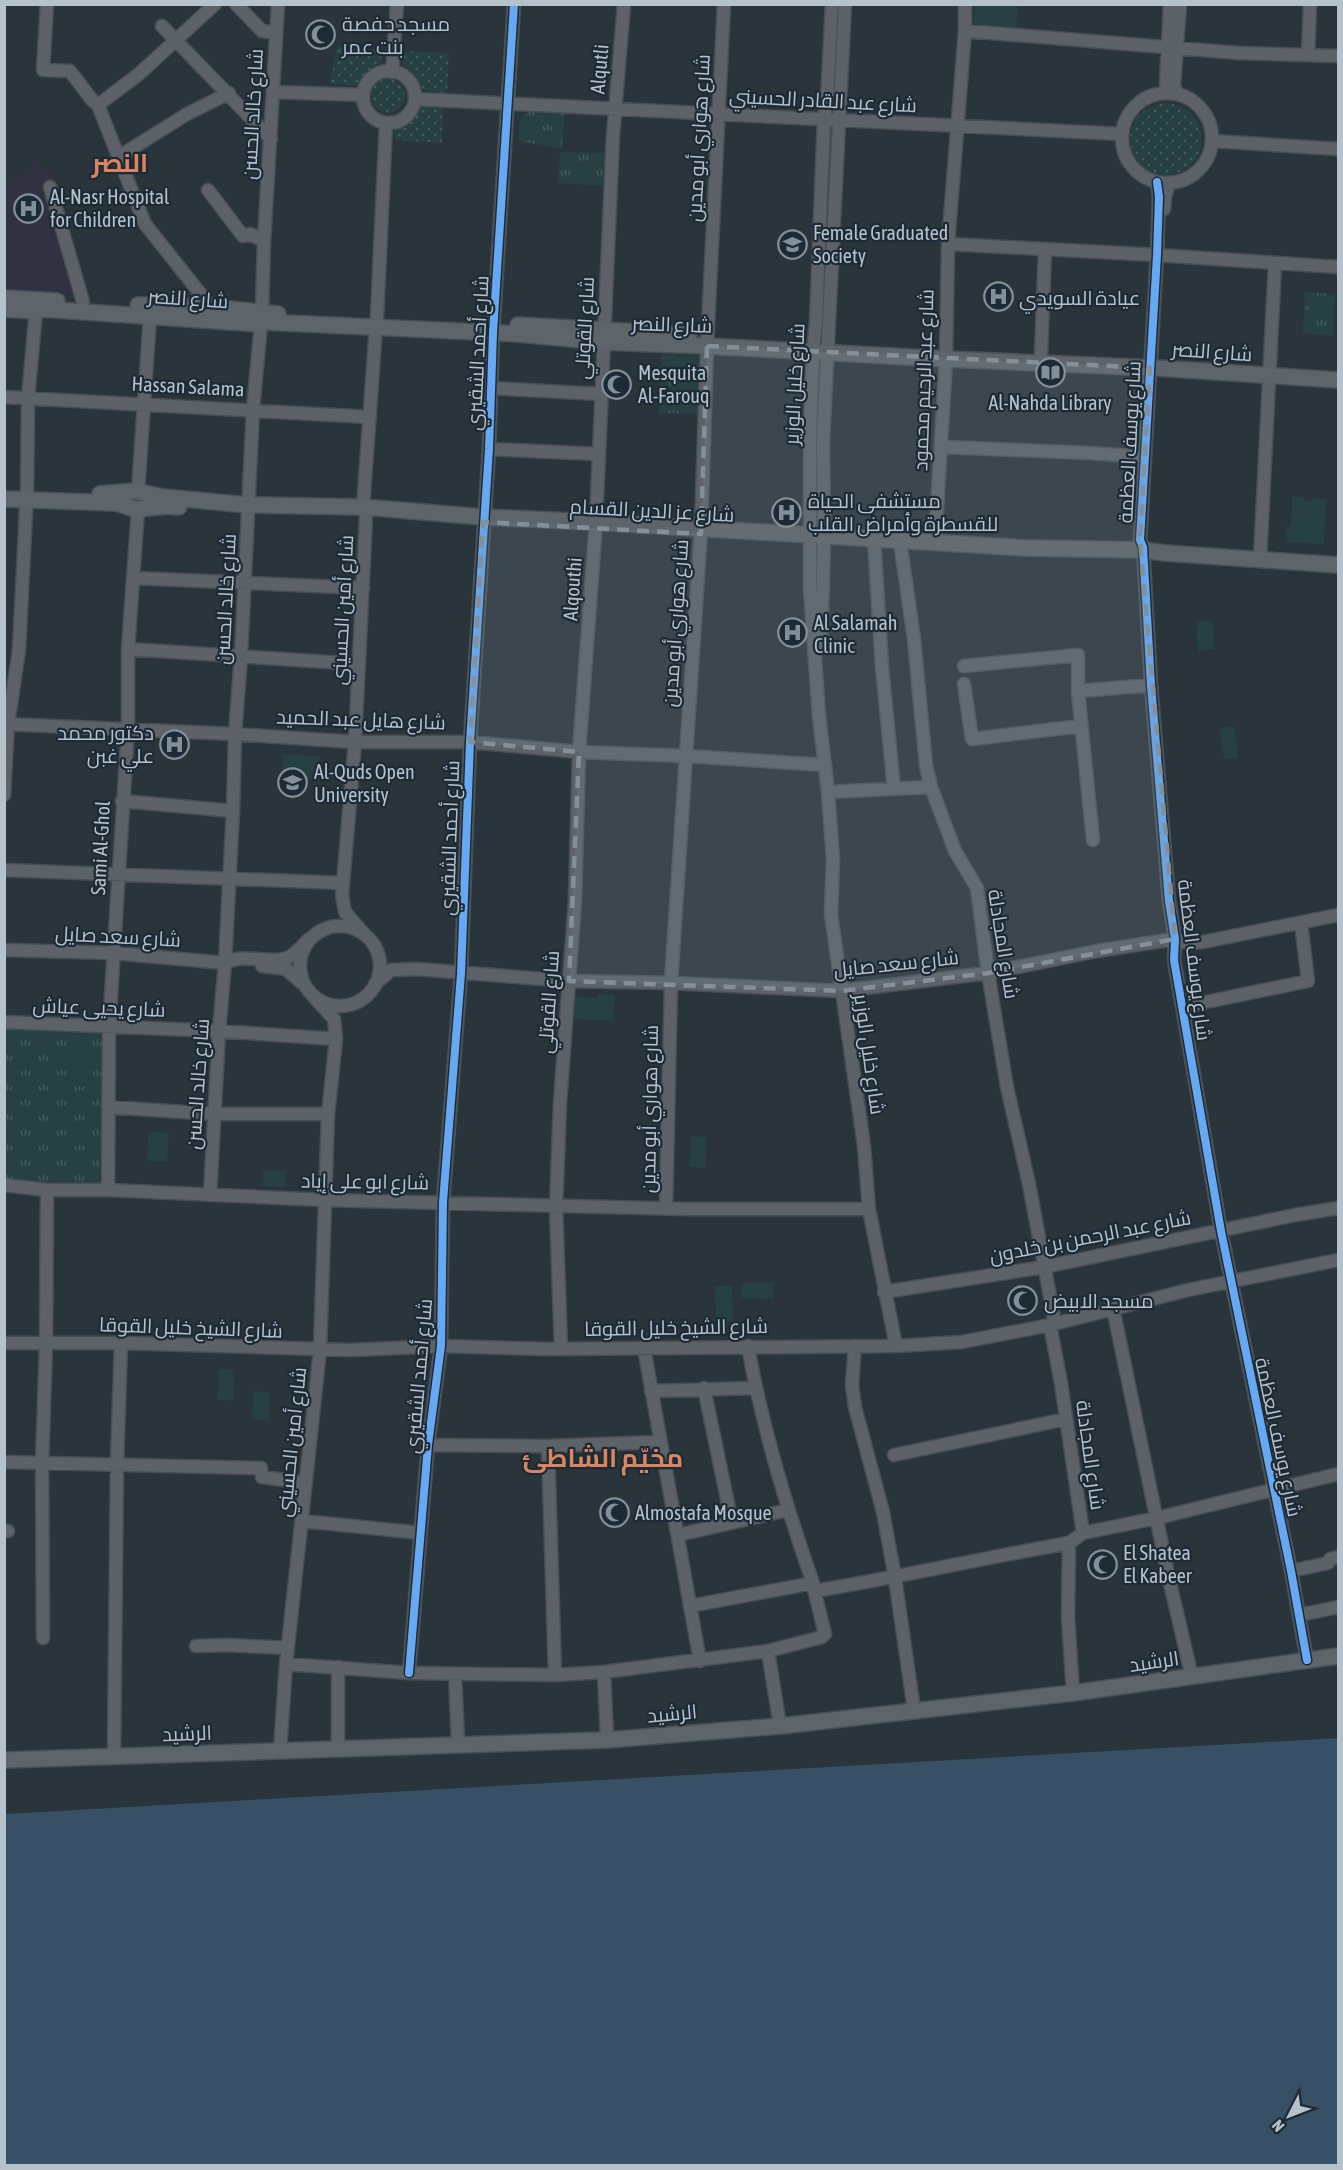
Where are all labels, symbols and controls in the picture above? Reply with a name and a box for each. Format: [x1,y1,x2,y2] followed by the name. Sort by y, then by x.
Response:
[341,12,450,59] place label: مسجد حفصة بنت عمر
[305,18,337,50] mosque icon: مسجد حفصة بنت عمر
[585,43,613,95] street label: Alqutli
[237,48,270,180] street label: شارع خالد الحسن
[682,53,719,223] street label: شارع هواري أبو مدين
[728,84,918,121] street label: شارع عبد القادر الحسيني
[91,148,148,178] district label: النصر
[50,185,170,231] place label: Al-Nasr Hospital for Children
[13,192,45,224] hospital icon: Al-Nasr Hospital for Children
[813,221,948,267] place label: Female Graduated Society
[776,228,808,260] school or university icon: Female Graduated Society
[461,275,498,432] street label: شارع أحمد الشقيري
[570,276,603,380] street label: شارع القوتلي
[982,281,1014,313] hospital icon: عيادة السويدي
[146,284,229,315] street label: شارع النصر
[1019,286,1140,314] place label: عيادة السويدي
[908,289,941,471] street label: شارع عبد الرحيم محمود
[630,311,713,340] street label: شارع النصر
[779,322,812,447] street label: شارع خليل الوزير
[1170,337,1253,368] street label: شارع النصر
[1034,356,1066,388] library icon: Al-Nahda Library
[1113,360,1148,524] street label: شارع يوسف العظمة
[638,361,710,407] place label: Mesquita Al-Farouq
[601,368,633,400] mosque icon: Mesquita Al-Farouq
[131,372,245,400] street label: Hassan Salama
[988,391,1112,414] place label: Al-Nahda Library
[808,489,998,537] place label: مستشفى الحياة للقسطرة وأمراض القلب
[569,494,735,529] street label: شارع عز الدين القسام
[771,496,803,528] hospital icon: مستشفى الحياة للقسطرة وأمراض القلب
[210,533,243,665] street label: شارع خالد الحسن
[327,534,362,686] street label: شارع أمين الحسيني
[658,538,697,708] street label: شارع هواري أبو مدين
[558,557,586,621] street label: Alqouthi
[814,611,898,657] place label: Al Salamah Clinic
[777,617,809,649] hospital icon: Al Salamah Clinic
[276,705,446,736] street label: شارع هايل عبد الحميد
[57,721,154,772] place label: دكتور محمد علي غبن
[159,728,191,760] hospital icon: دكتور محمد علي غبن
[314,760,415,806] place label: Al-Quds Open University
[435,760,468,916] street label: شارع أحمد الشقيري
[277,766,309,798] school or university icon: Al-Quds Open University
[86,799,114,896] street label: Sami Al-Ghol
[1171,878,1216,1042] street label: شارع يوسف العظمة
[981,888,1024,1001] street label: شارع المجادلة
[54,921,181,954] street label: شارع سعد صايل
[832,945,960,984] street label: شارع سعد صايل
[533,950,568,1055] street label: شارع القوتلي
[847,991,890,1116] street label: شارع خليل الوزير
[32,993,166,1024] street label: شارع يحيى عياش
[181,1018,216,1150] street label: شارع خالد الحسن
[636,1025,667,1193] street label: شارع هواري أبو مدين
[301,1168,429,1197] street label: شارع ابو على إياد
[987,1205,1193,1270] street label: شارع عبد الرحمن بن خلدون
[1007,1284,1039,1316] mosque icon: مسجد الابيض
[1044,1289,1154,1314] place label: مسجد الابيض
[400,1298,441,1455] street label: شارع أحمد الشقيري
[99,1312,283,1345] street label: شارع الشيخ خليل القوقا
[584,1314,768,1343] street label: شارع الشيخ خليل القوقا
[1248,1355,1307,1519] street label: شارع يوسف العظمة
[272,1366,315,1519] street label: شارع أمين الحسيني
[1069,1399,1110,1512] street label: شارع المجادلة
[523,1443,683,1476] district label: مخيّم الشاطئ
[598,1496,630,1528] mosque icon: Almostafa Mosque
[635,1501,772,1524] place label: Almostafa Mosque
[1123,1541,1193,1587] place label: El Shatea El Kabeer
[1086,1548,1118,1580] mosque icon: El Shatea El Kabeer
[1128,1646,1180,1677] street label: الرشيد
[646,1699,698,1728] street label: الرشيد
[162,1721,212,1746] street label: الرشيد
[1259,2086,1319,2146] north arrow
[1268,2117,1288,2136] text: N

